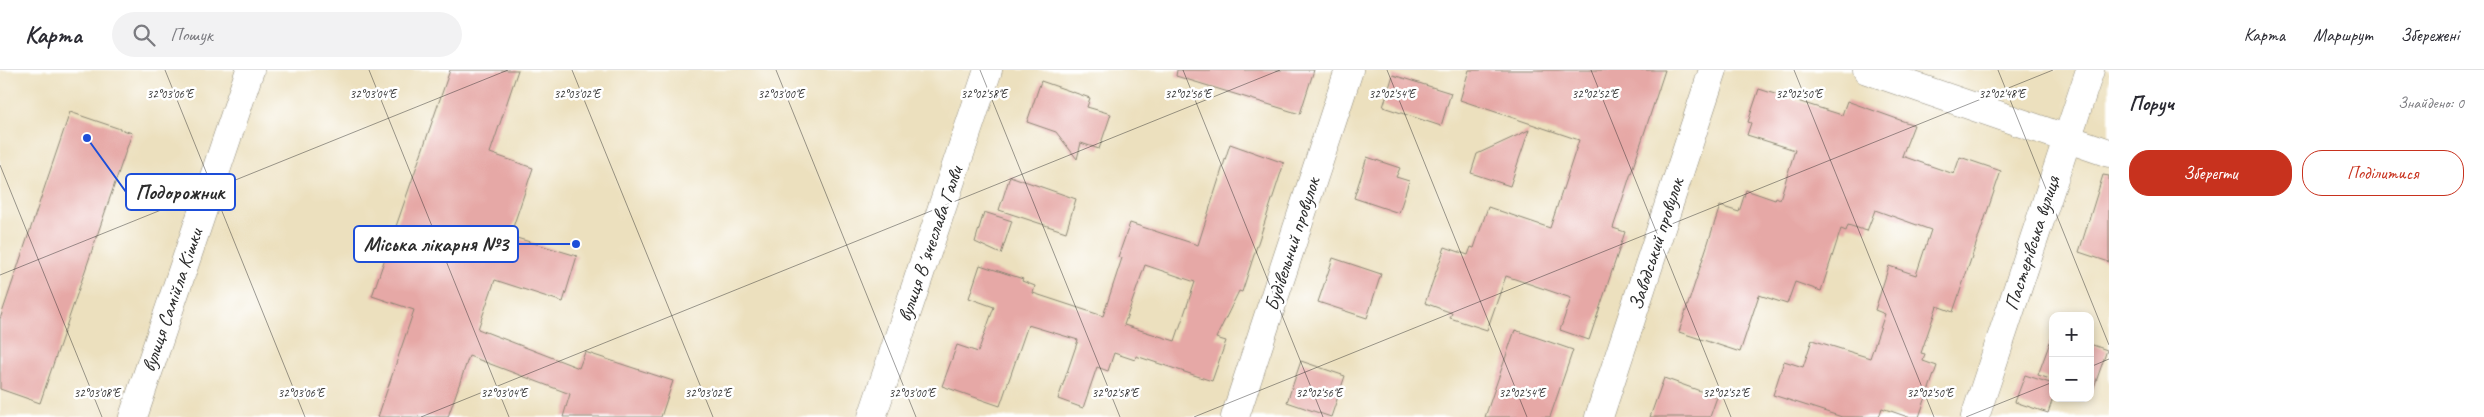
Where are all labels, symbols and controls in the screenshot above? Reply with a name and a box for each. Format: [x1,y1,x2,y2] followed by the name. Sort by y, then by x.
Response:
[112,12,462,57] search box
[25,20,82,50] text: Карта
[130,21,158,49] icon: search
[170,23,213,47] text: Пошук
[2244,24,2285,46] text: Карта
[2313,24,2372,46] text: Маршрут
[2400,24,2459,46] text: Збережені
[147,86,195,102] text: 32°03'06"E
[350,86,398,102] text: 32°03'04"E
[554,86,602,102] text: 32°03'02"E
[758,86,806,102] text: 32°03'00"E
[961,86,1009,102] text: 32°02'58"E
[1165,86,1213,102] text: 32°02'56"E
[1369,86,1417,102] text: 32°02'54"E
[1572,86,1620,102] text: 32°02'52"E
[1776,86,1824,102] text: 32°02'50"E
[1979,86,2027,102] text: 32°02'48"E
[2129,90,2174,116] text: Поруч
[2398,93,2464,113] text: Знайдено: 0
[2129,150,2292,196] button: Зберегти
[2302,150,2464,196] button: Поділитися
[892,161,969,325] street label: вулиця Вʼячеслава Галви
[1999,172,2066,313] street label: Пастерівська вулиця
[1259,173,1326,314] street label: Будівельний провулок
[1623,173,1690,313] street label: Заводський провулок
[126,174,235,210] callout: Подорожник
[136,179,226,205] text: Подорожник
[136,224,209,375] street label: вулиця Самійла Кішки
[354,226,518,262] callout: Міська лікарня №3
[364,231,511,257] text: Міська лікарня №3
[2049,312,2094,402] map controls
[2049,312,2094,357] button: +
[2049,357,2094,402] button: −
[74,385,122,401] text: 32°03'08"E
[278,385,326,401] text: 32°03'06"E
[481,385,529,401] text: 32°03'04"E
[685,385,733,401] text: 32°03'02"E
[889,385,937,401] text: 32°03'00"E
[1092,385,1140,401] text: 32°02'58"E
[1296,385,1344,401] text: 32°02'56"E
[1499,385,1547,401] text: 32°02'54"E
[1703,385,1751,401] text: 32°02'52"E
[1907,385,1955,401] text: 32°02'50"E

